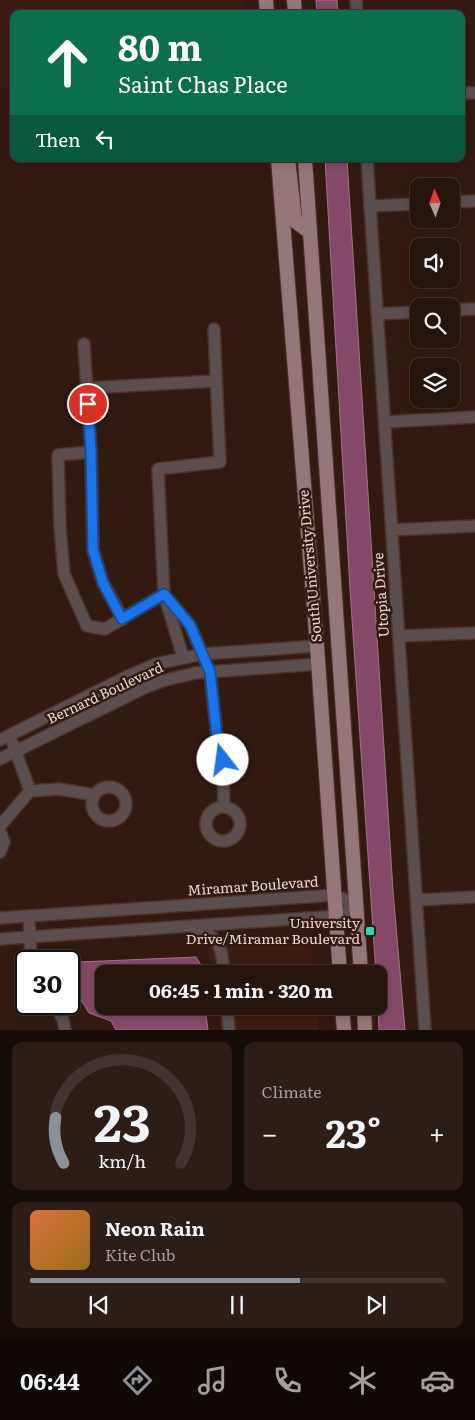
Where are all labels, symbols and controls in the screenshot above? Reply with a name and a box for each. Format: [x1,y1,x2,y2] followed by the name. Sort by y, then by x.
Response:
[118,20,202,72] text: 80 m
[35,30,100,95] icon: ahead
[118,67,288,100] text: Saint Chas Place
[35,125,81,153] text: Then
[91,125,119,153] icon: left
[410,178,460,228] north arrow
[410,178,460,408] map controls
[410,238,460,288] button: sound
[410,298,460,348] button: search
[410,358,460,408] button: layers
[67,383,109,425] pin
[74,390,102,418] icon: arrive
[292,489,326,643] street label: South University Drive
[367,552,393,638] street label: Utopia Drive
[43,656,166,728] street label: Bernard Boulevard
[196,733,248,785] position arrow
[187,870,320,900] street label: Miramar Boulevard
[186,912,361,948] place label: University Drive/Miramar Boulevard
[364,925,376,937] marker: University Drive/Miramar Boulevard
[15,950,80,1015] speed limit sign: 30
[149,976,333,1004] text: 06:45 · 1 min · 320 m
[262,1079,322,1103] text: Climate
[93,1081,150,1158] text: 23
[325,1103,381,1160] text: 23°
[262,1111,278,1153] text: −
[429,1111,445,1153] text: +
[98,1147,146,1174] text: km/h
[105,1214,205,1242] text: Neon Rain
[105,1242,176,1266] text: Kite Club
[85,1291,113,1319] icon: previous
[223,1291,251,1319] icon: pause
[362,1291,390,1319] icon: next
[120,1363,155,1398] icon: directions
[195,1363,230,1398] icon: music
[270,1363,305,1398] icon: phone
[345,1363,380,1398] icon: climate
[420,1363,455,1398] icon: car
[20,1364,80,1397] text: 06:44

